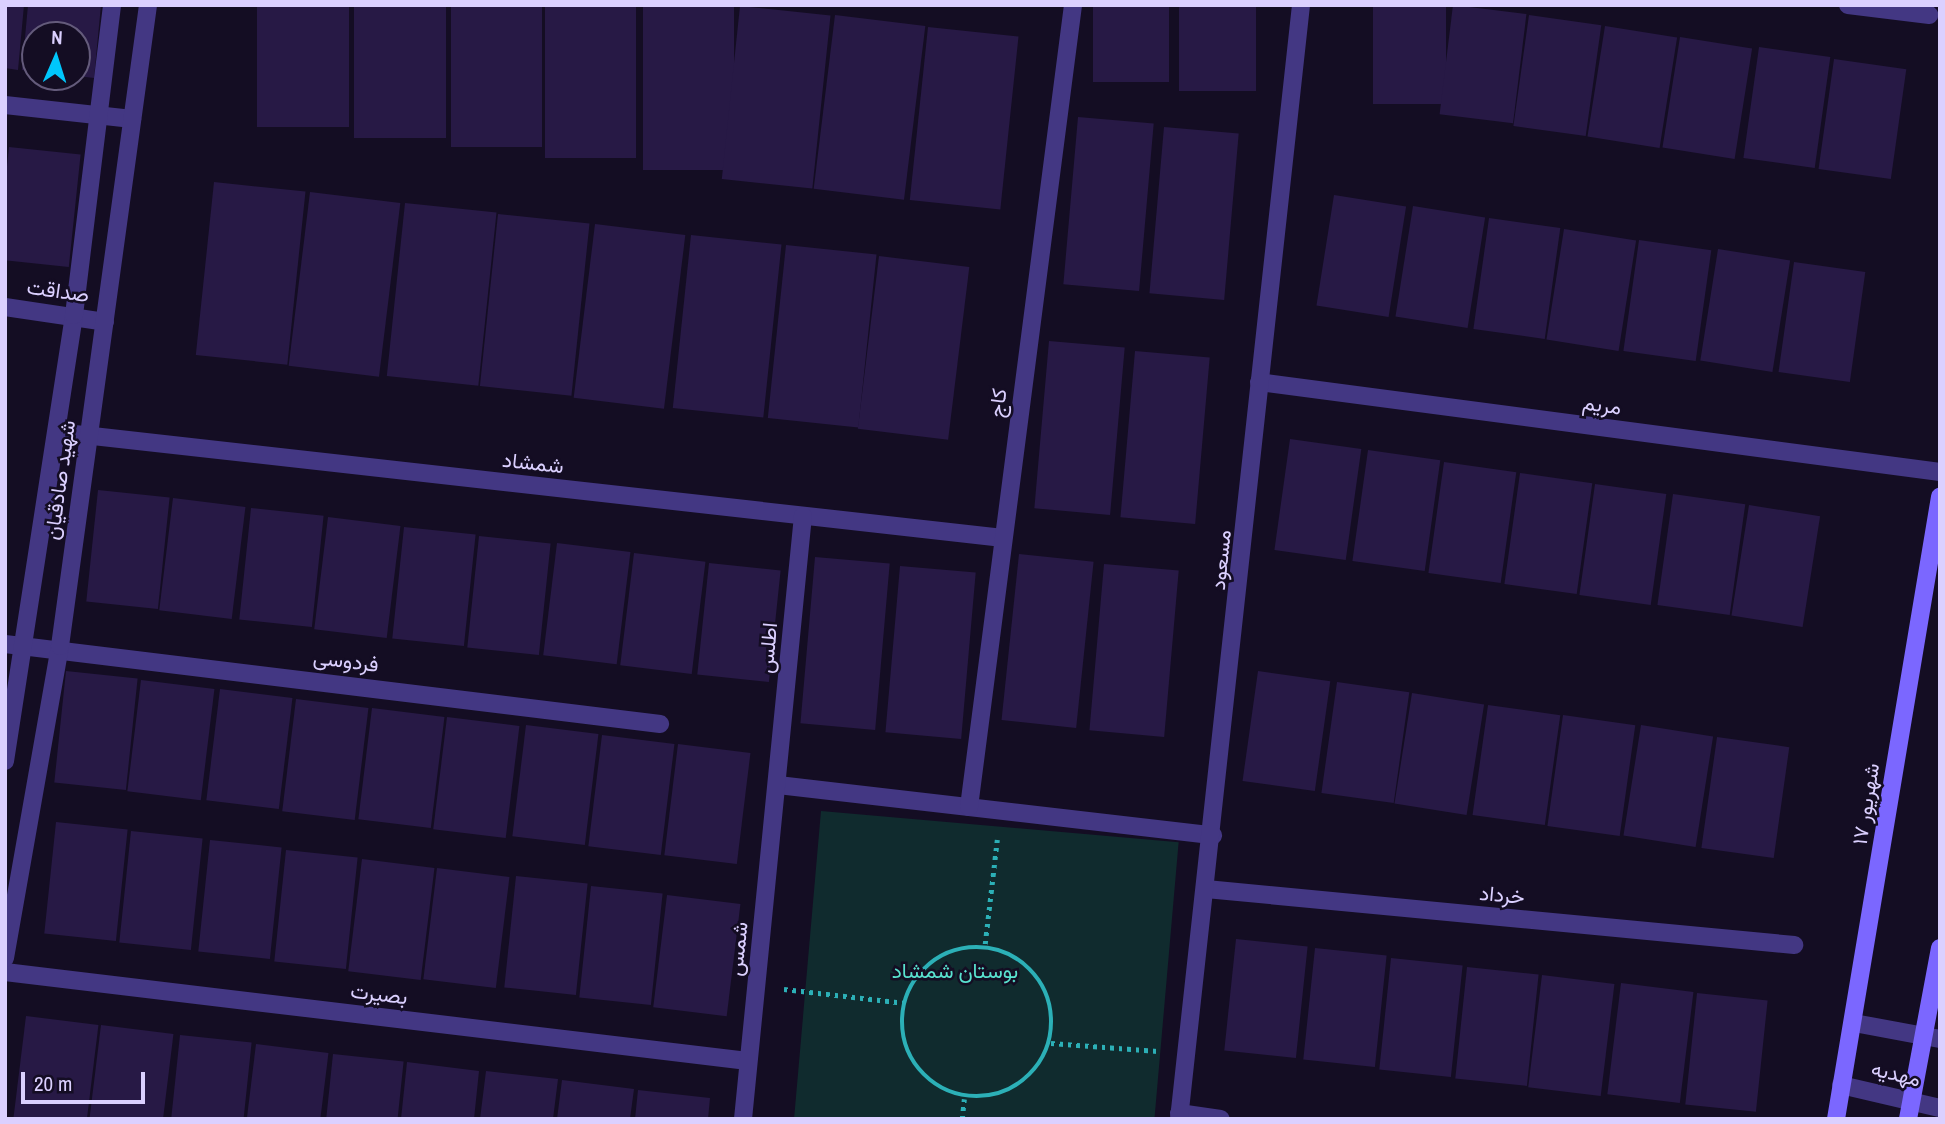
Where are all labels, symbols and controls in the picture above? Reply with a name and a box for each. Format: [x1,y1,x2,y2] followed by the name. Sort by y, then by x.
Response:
[21,21,91,91] north arrow
[51,24,63,50] text: N
[25,274,91,308] street label: صداقت
[984,387,1012,419] street label: کاج
[1581,390,1623,420] street label: مریم
[39,419,81,541] street label: شهید صادقیان
[501,447,565,479] street label: شمشاد
[1205,529,1237,591] street label: مسعود
[753,621,783,675] street label: اطلس
[312,644,380,678] street label: فردوسی
[1847,761,1885,847] street label: ۱۷ شهریور
[1478,880,1526,910] street label: خرداد
[723,921,753,977] street label: شمس
[892,958,1018,984] park label: بوستان شمشاد
[349,978,409,1010] street label: بصیرت
[1869,1056,1923,1092] street label: مهدیه
[24,1058,149,1102] scale bar
[34,1069,72,1098] text: 20 m

